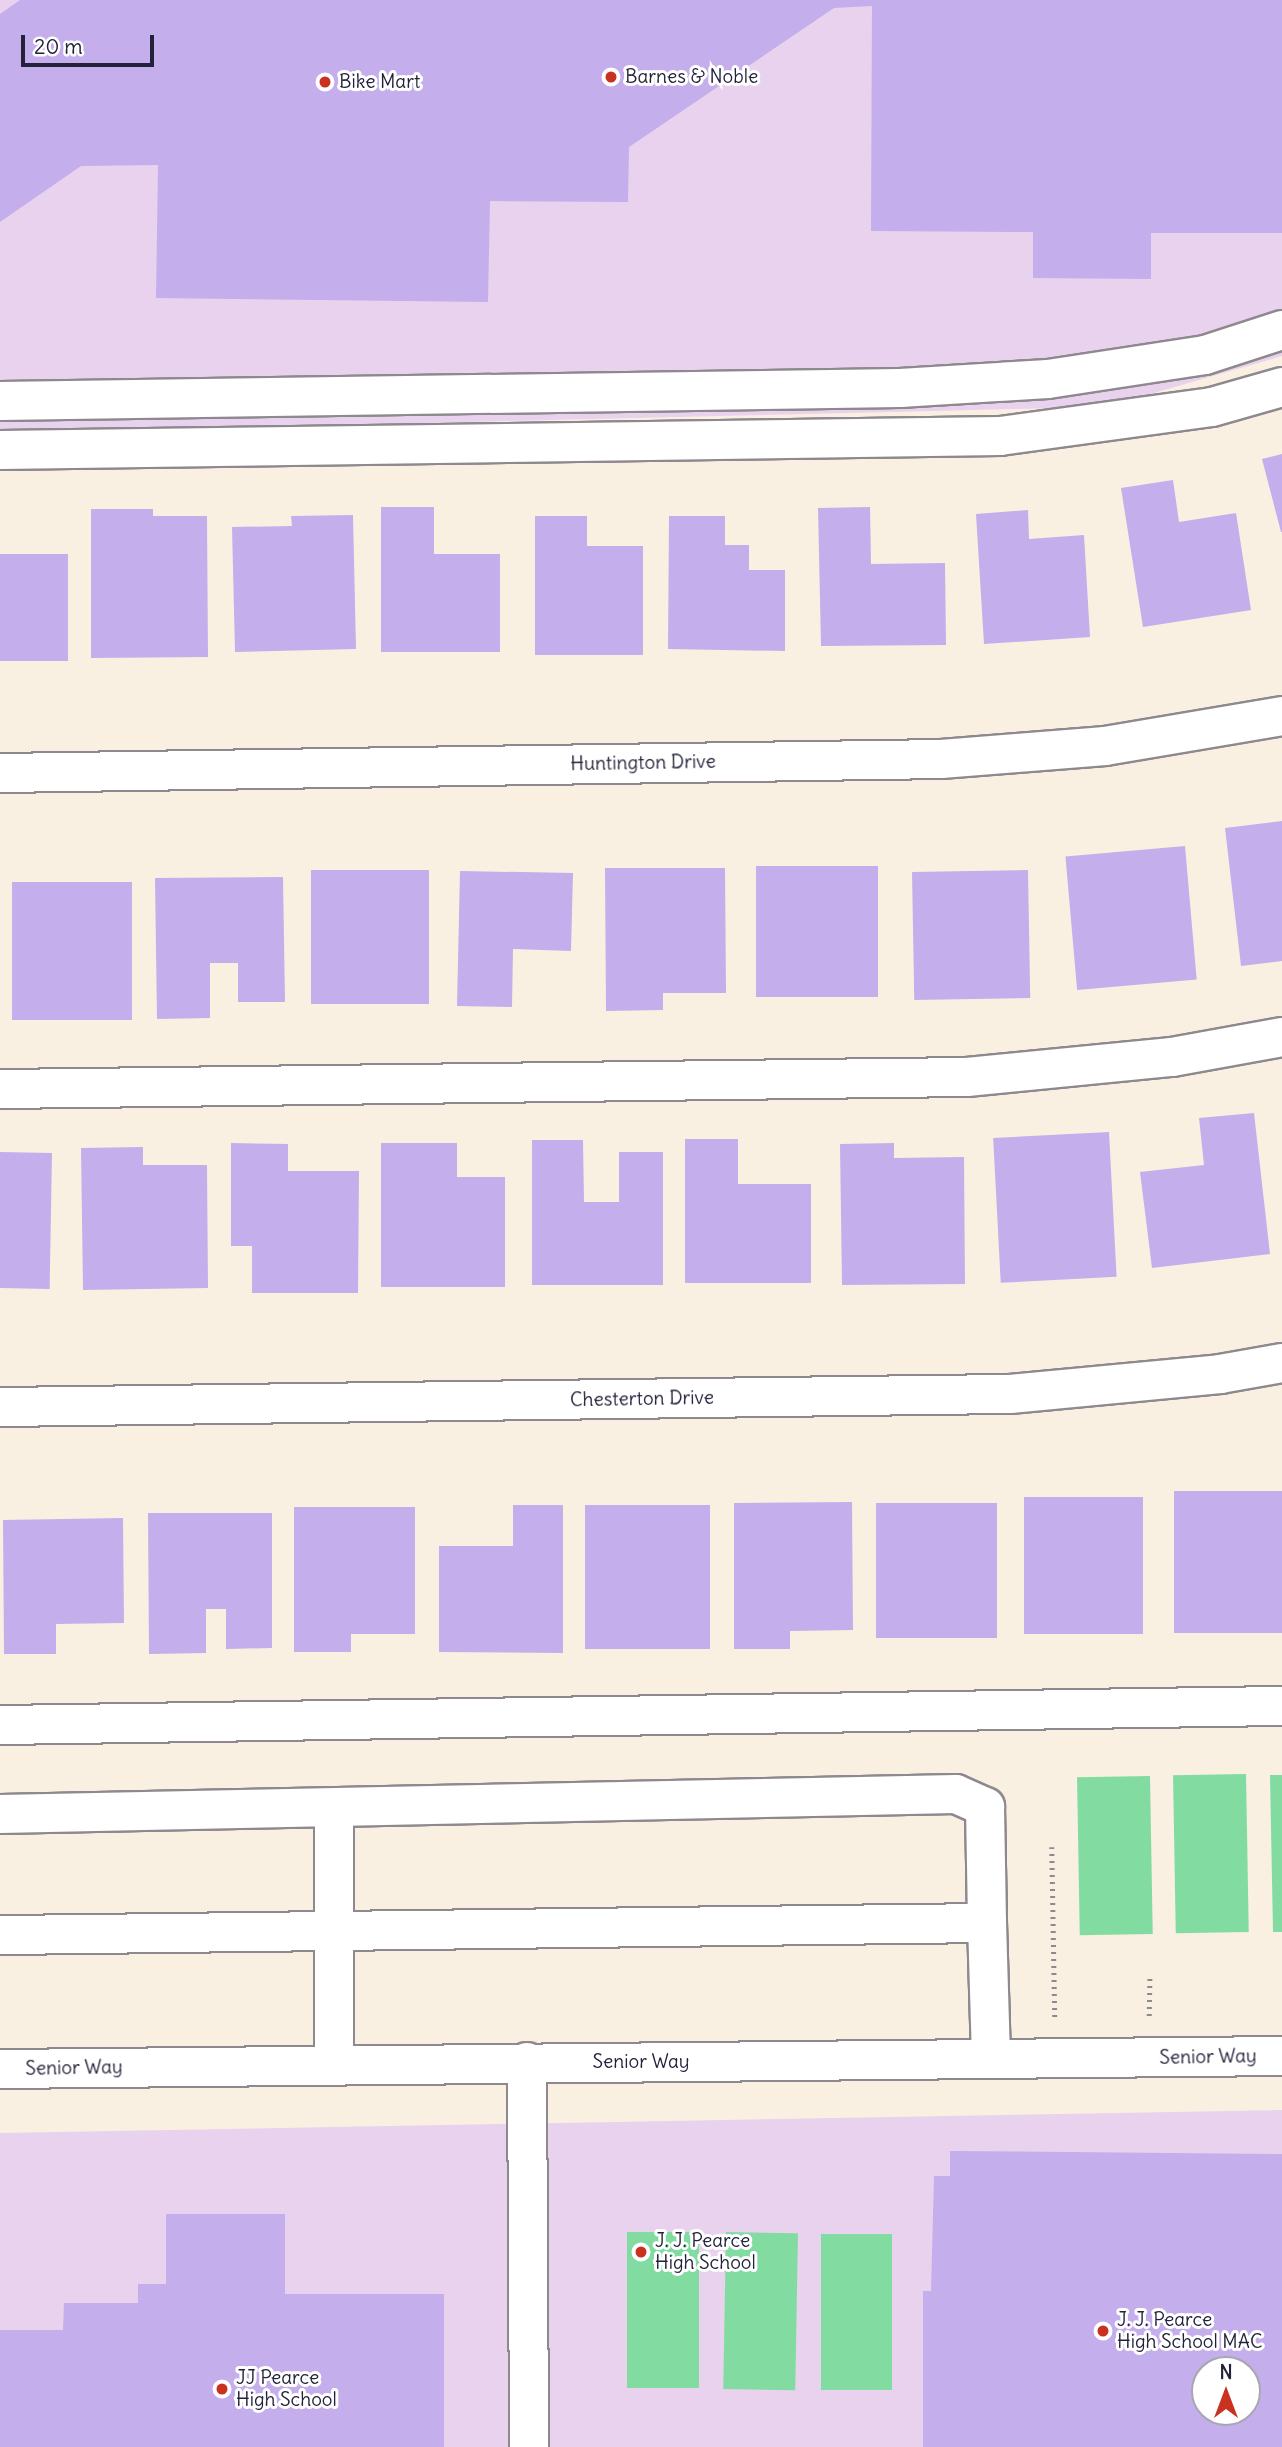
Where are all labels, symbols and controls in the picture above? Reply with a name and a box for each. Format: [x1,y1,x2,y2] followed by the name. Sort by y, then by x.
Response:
[24,21,158,65] scale bar
[34,33,83,60] text: 20 m
[625,66,758,88] place label: Barnes & Noble
[603,69,619,85] marker: Barnes & Noble
[339,71,420,93] place label: Bike Mart
[317,74,333,90] marker: Bike Mart
[570,750,716,776] street label: Huntington Drive
[570,1386,714,1412] street label: Chesterton Drive
[1159,2045,1257,2069] street label: Senior Way
[592,2051,690,2073] street label: Senior Way
[25,2056,123,2080] street label: Senior Way
[655,2230,756,2274] place label: J. J. Pearce High School
[633,2244,649,2260] marker: J. J. Pearce High School
[1117,2309,1262,2353] place label: J. J. Pearce High School MAC
[1095,2323,1111,2339] marker: J. J. Pearce High School MAC
[1191,2356,1261,2426] north arrow
[1219,2360,1233,2384] text: N
[236,2367,337,2411] place label: JJ Pearce High School
[214,2381,230,2397] marker: JJ Pearce High School

